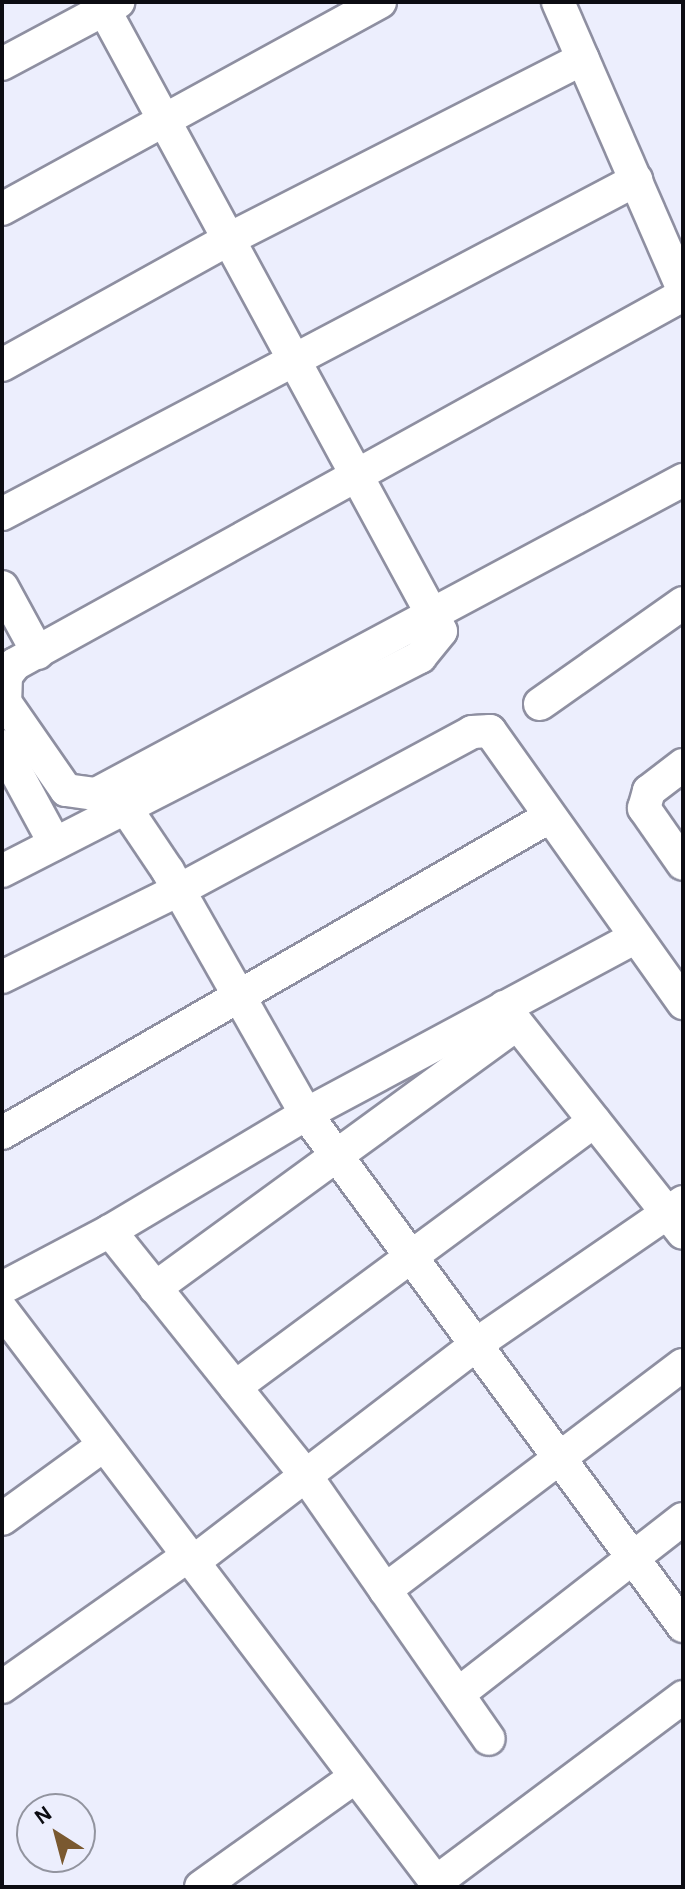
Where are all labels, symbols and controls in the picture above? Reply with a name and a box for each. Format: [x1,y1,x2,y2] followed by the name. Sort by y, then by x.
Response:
[16,1793,96,1873] north arrow
[30,1802,56,1829] text: N

